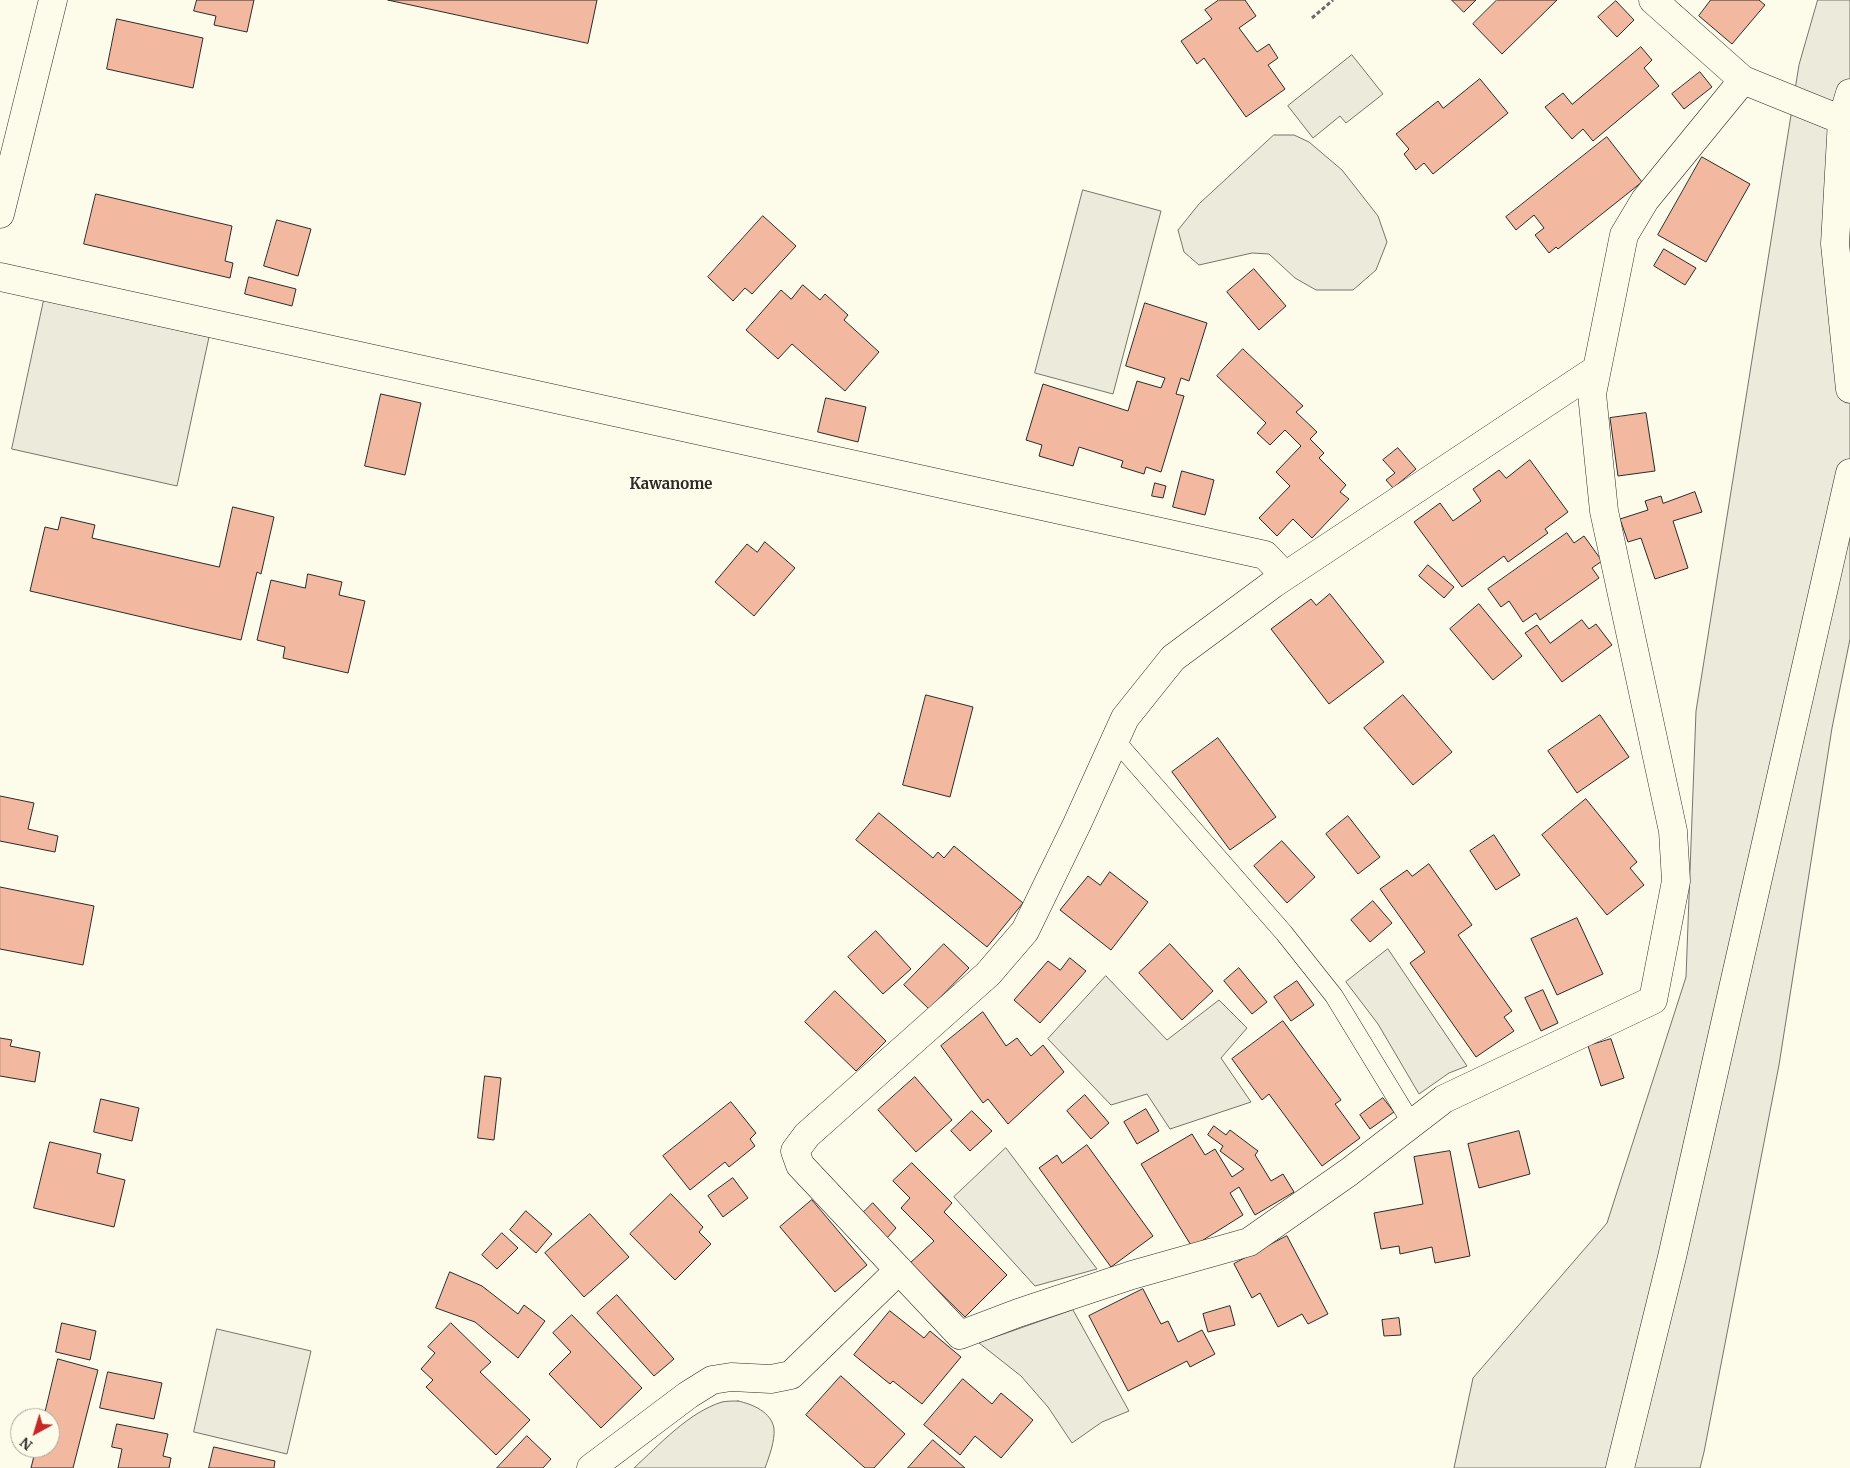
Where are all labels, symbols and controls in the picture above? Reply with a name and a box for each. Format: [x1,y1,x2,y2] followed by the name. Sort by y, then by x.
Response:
[630,476,712,494] district label: Kawanome
[10,1408,60,1458] north arrow
[16,1433,36,1454] text: N

